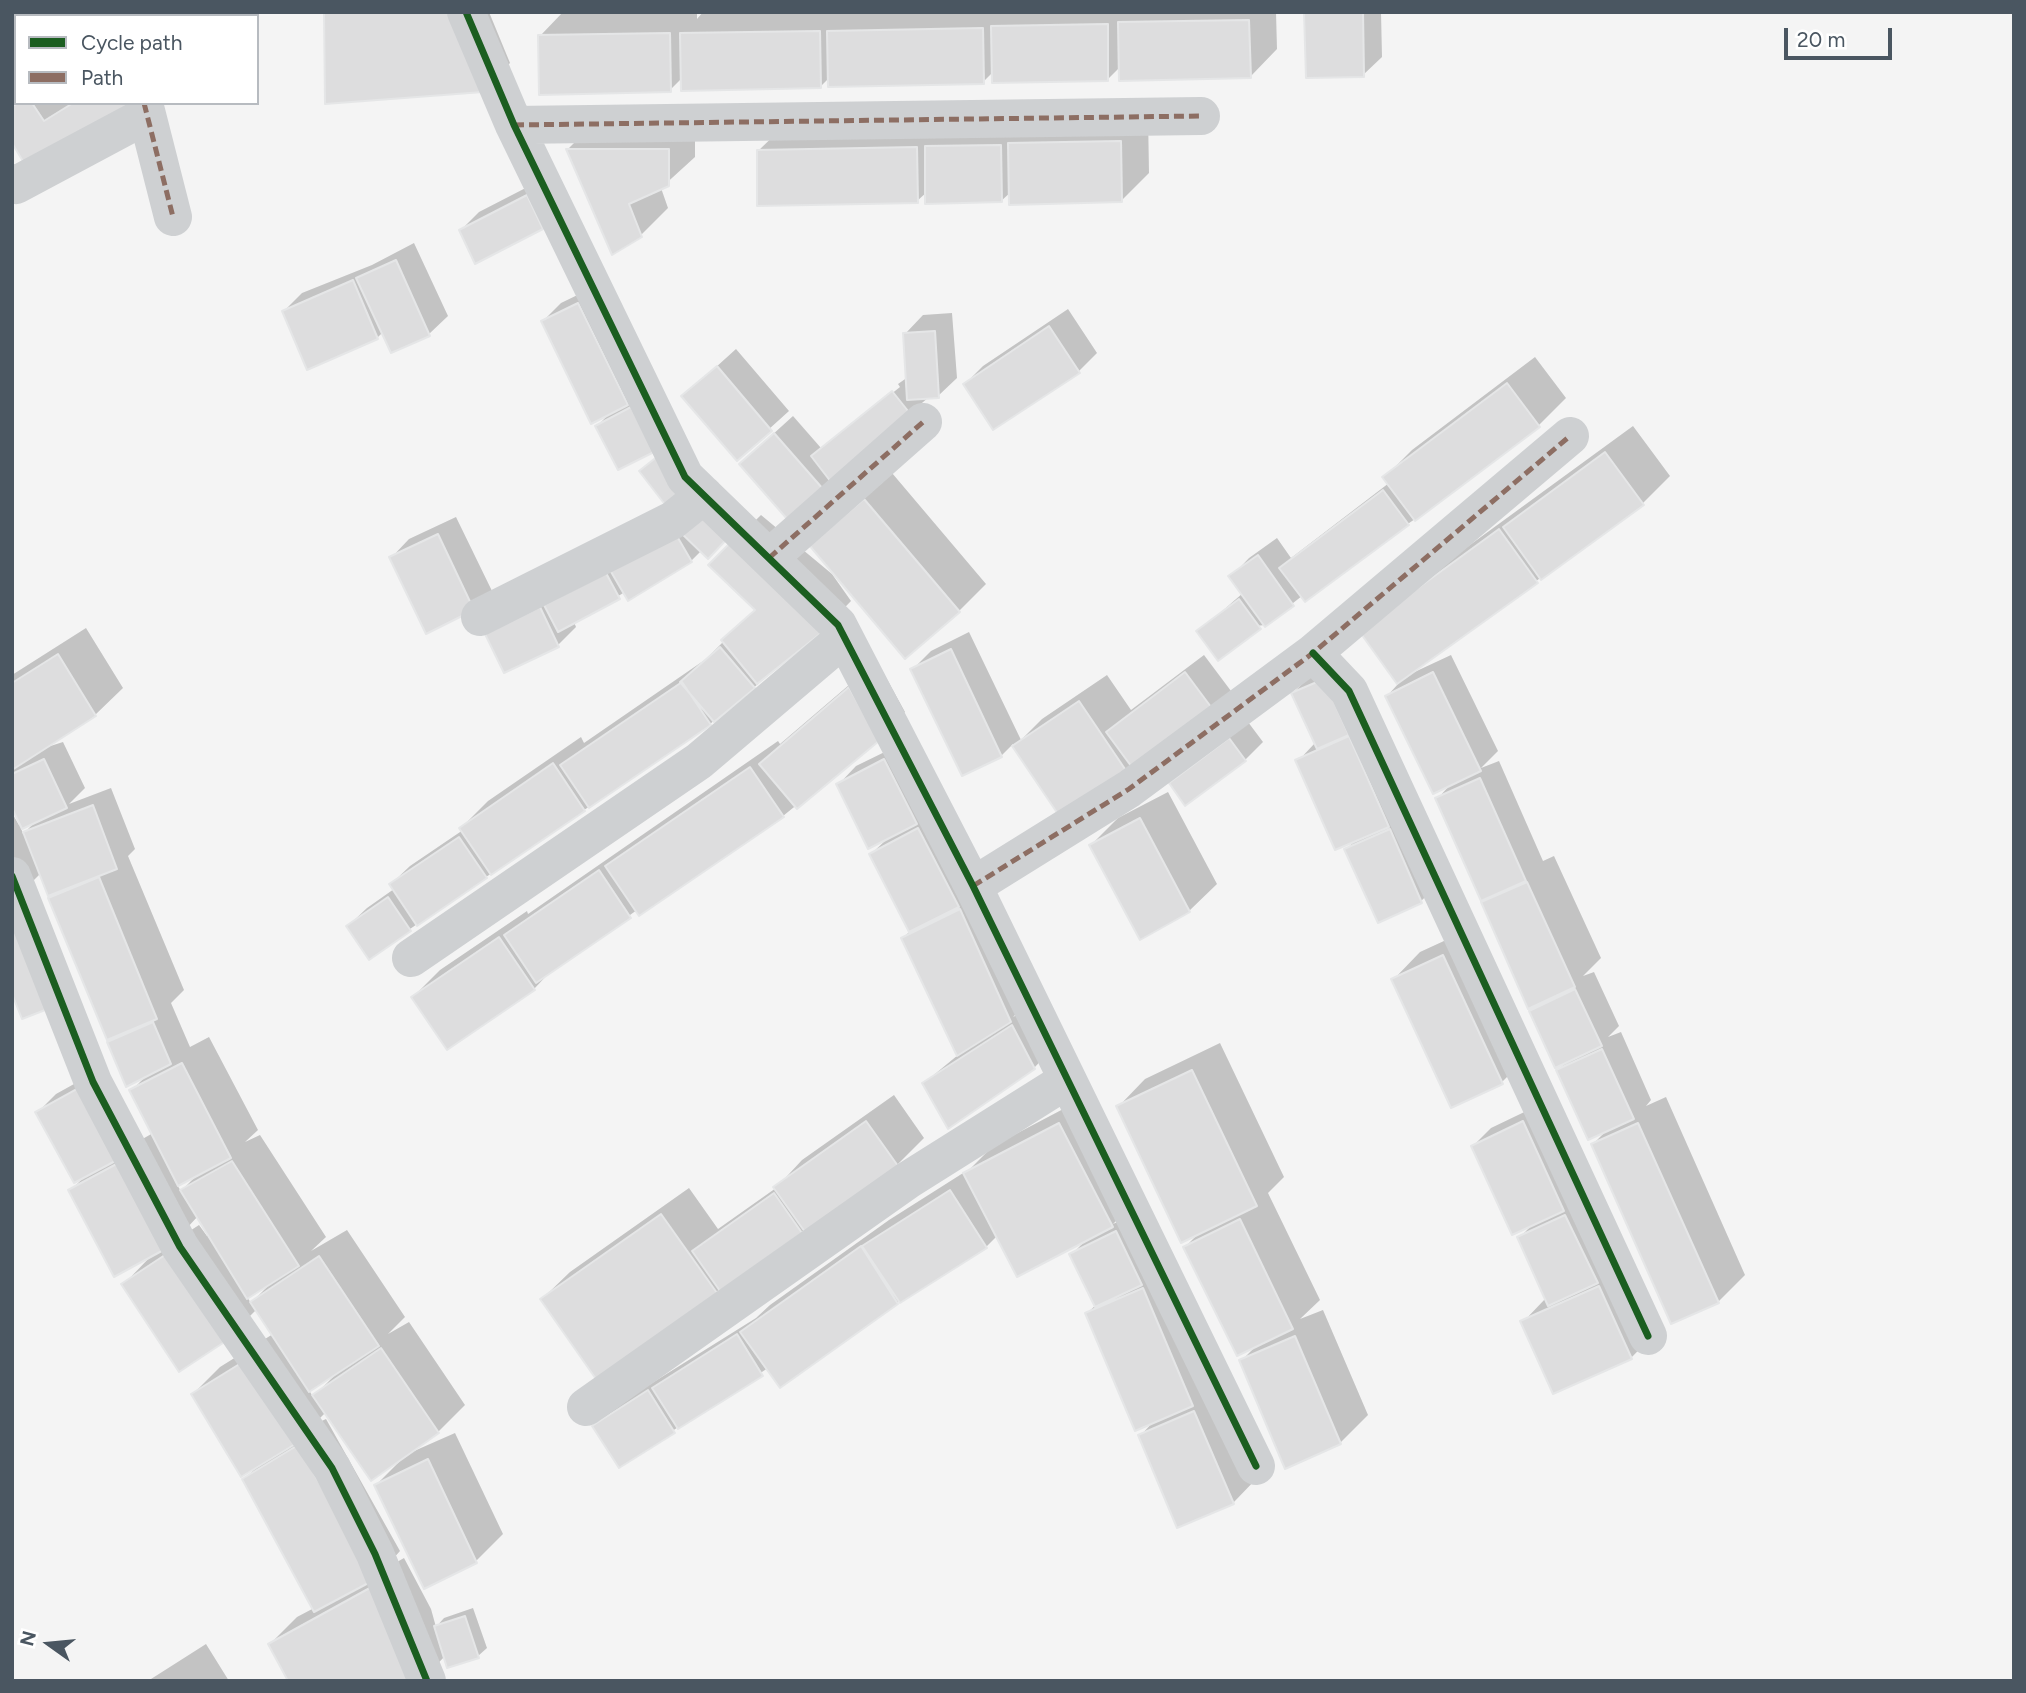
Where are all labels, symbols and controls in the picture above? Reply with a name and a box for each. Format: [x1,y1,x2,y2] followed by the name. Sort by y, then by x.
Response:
[14,14,259,105] legend
[1788,14,1896,58] scale bar
[1797,27,1845,52] text: 20 m
[81,30,182,55] text: Cycle path
[81,65,123,90] text: Path
[14,1609,84,1679] north arrow
[15,1628,41,1649] text: N

